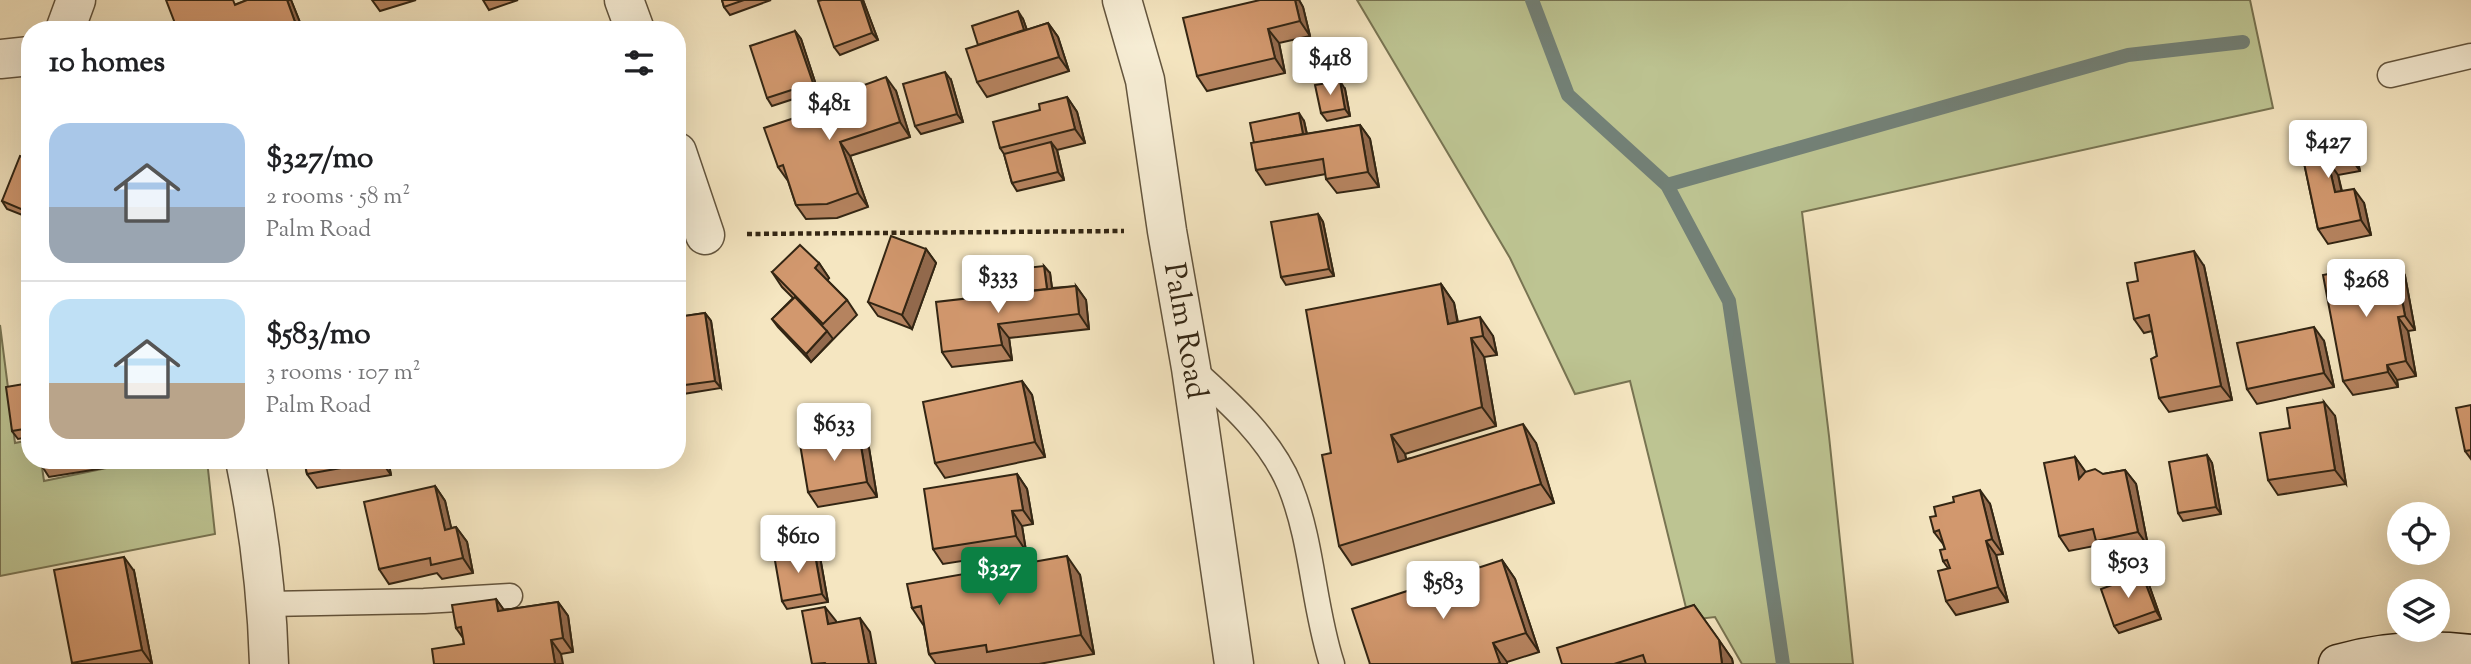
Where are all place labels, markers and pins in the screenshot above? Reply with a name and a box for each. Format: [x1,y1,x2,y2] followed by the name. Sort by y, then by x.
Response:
[1289,38,1371,97] pin: $418
[788,82,870,142] pin: $481
[2287,120,2369,180] pin: $427
[957,256,1039,315] pin: $333
[2325,260,2407,319] pin: $268
[793,404,875,463] pin: $633
[757,516,839,575] pin: $610
[2087,540,2169,600] pin: $503
[958,548,1040,607] pin: $327
[1402,562,1484,621] pin: $583

